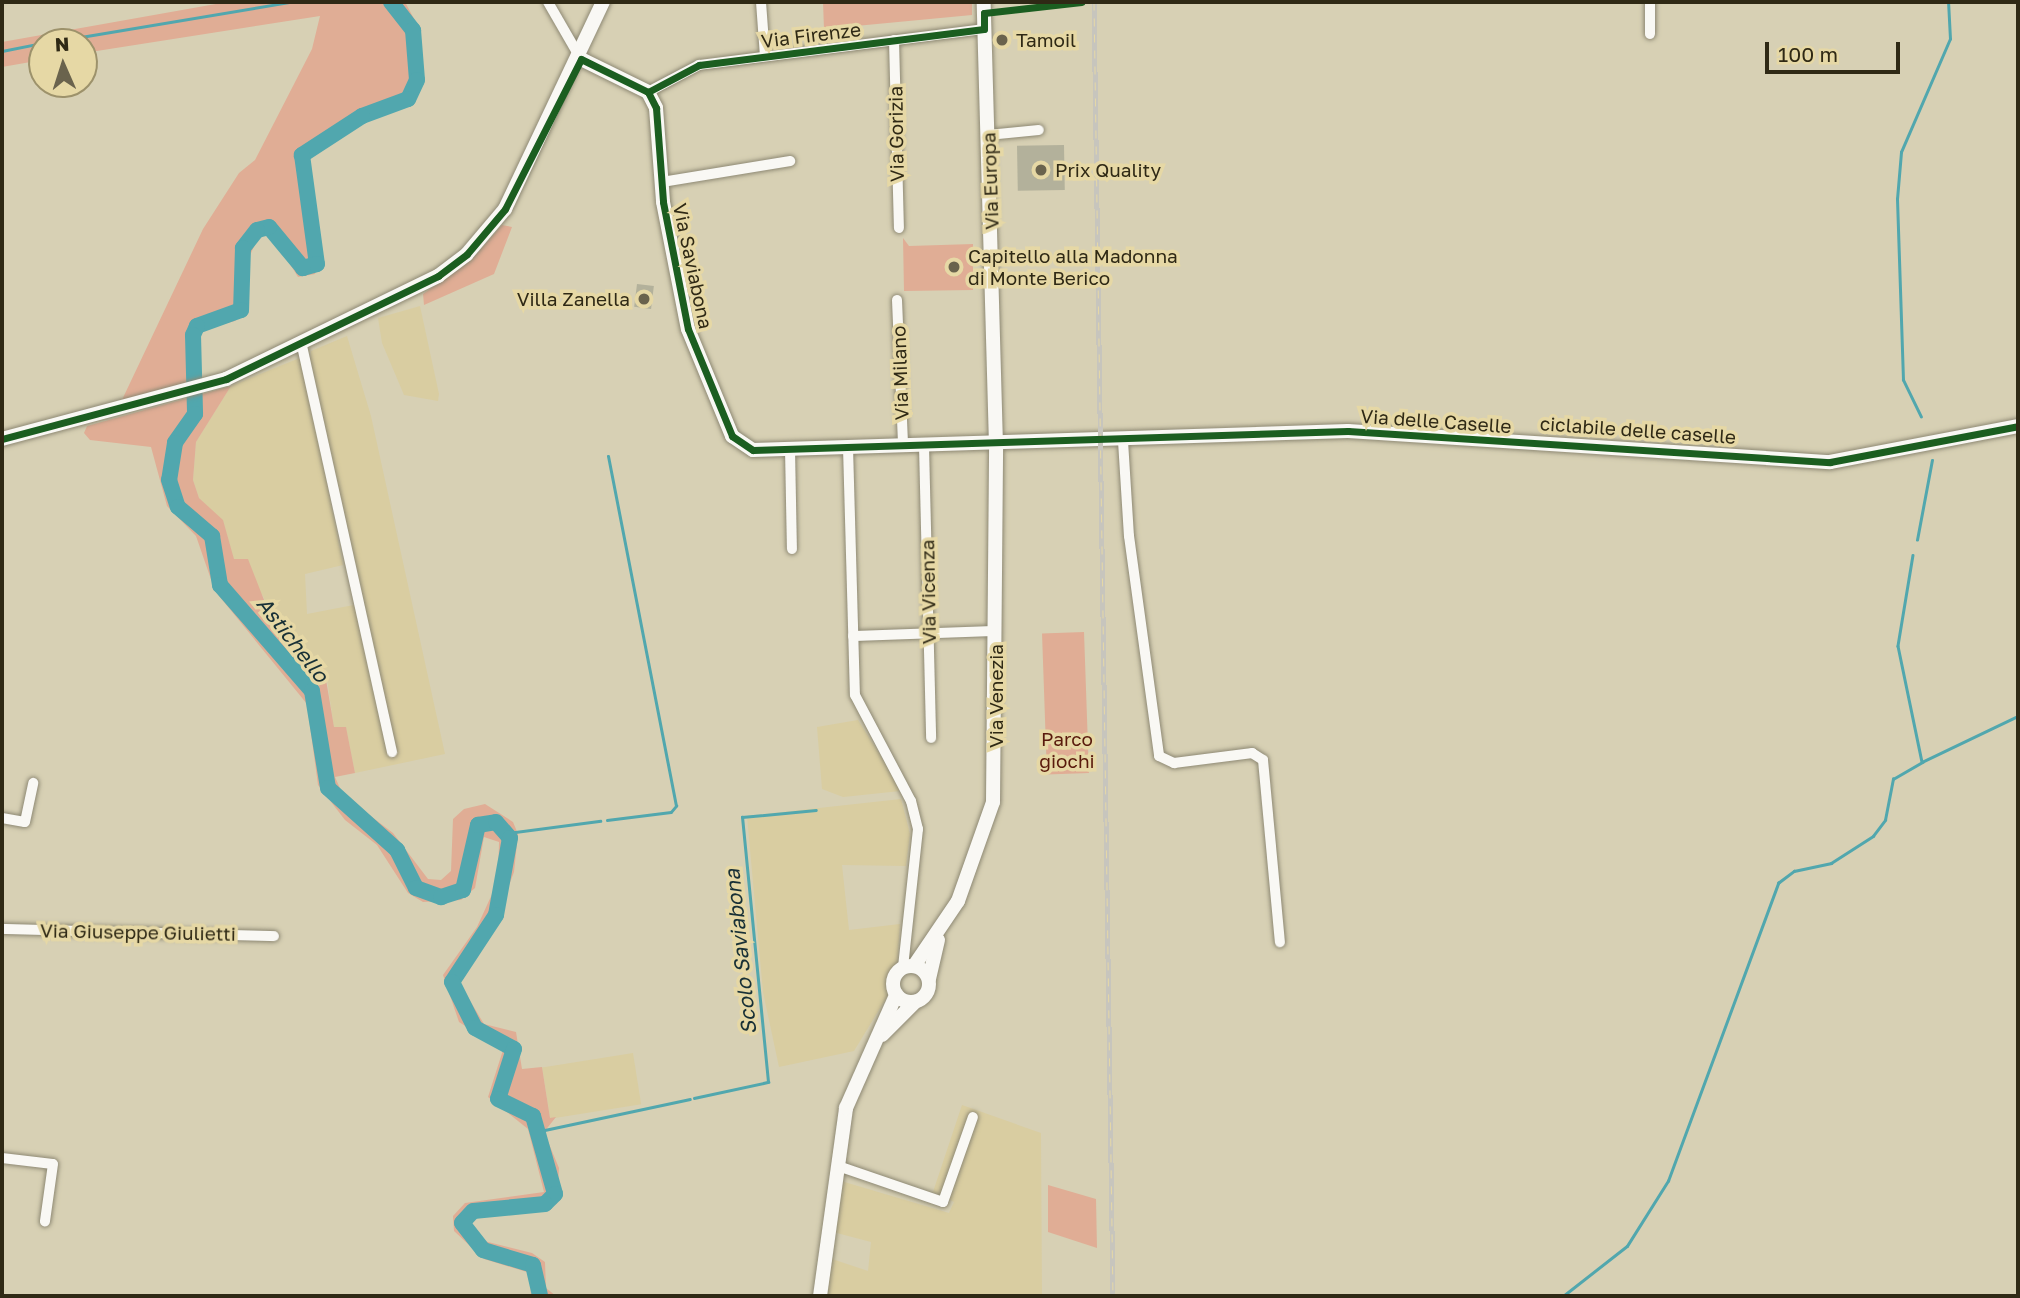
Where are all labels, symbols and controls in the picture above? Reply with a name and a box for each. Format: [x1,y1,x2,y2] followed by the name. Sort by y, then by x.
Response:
[760,18,862,52] street label: Via Firenze
[28,28,98,98] north arrow
[1768,28,1903,72] scale bar
[1016,29,1076,51] place label: Tamoil
[54,32,70,55] text: N
[994,32,1010,48] marker: Tamoil
[1778,41,1838,67] text: 100 m
[884,86,908,182] street label: Via Gorizia
[977,132,1003,230] street label: Via Europa
[1055,159,1161,181] place label: Prix Quality
[1033,162,1049,178] marker: Prix Quality
[669,201,717,331] street label: Via Saviabona
[968,245,1178,289] place label: Capitello alla Madonna di Monte Berico
[946,259,962,275] marker: Capitello alla Madonna di Monte Berico
[517,288,630,310] place label: Villa Zanella
[636,291,652,307] marker: Villa Zanella
[887,325,913,421] street label: Via Milano
[1360,404,1512,438] street label: Via delle Caselle
[1539,412,1737,448] street label: ciclabile delle caselle
[916,540,940,644] street label: Via Vicenza
[252,591,334,687] water label: Astichello
[985,644,1007,748] street label: Via Venezia
[1039,728,1095,772] park label: Parco giochi
[719,868,761,1036] water label: Scolo Saviabona
[40,919,236,945] street label: Via Giuseppe Giulietti

